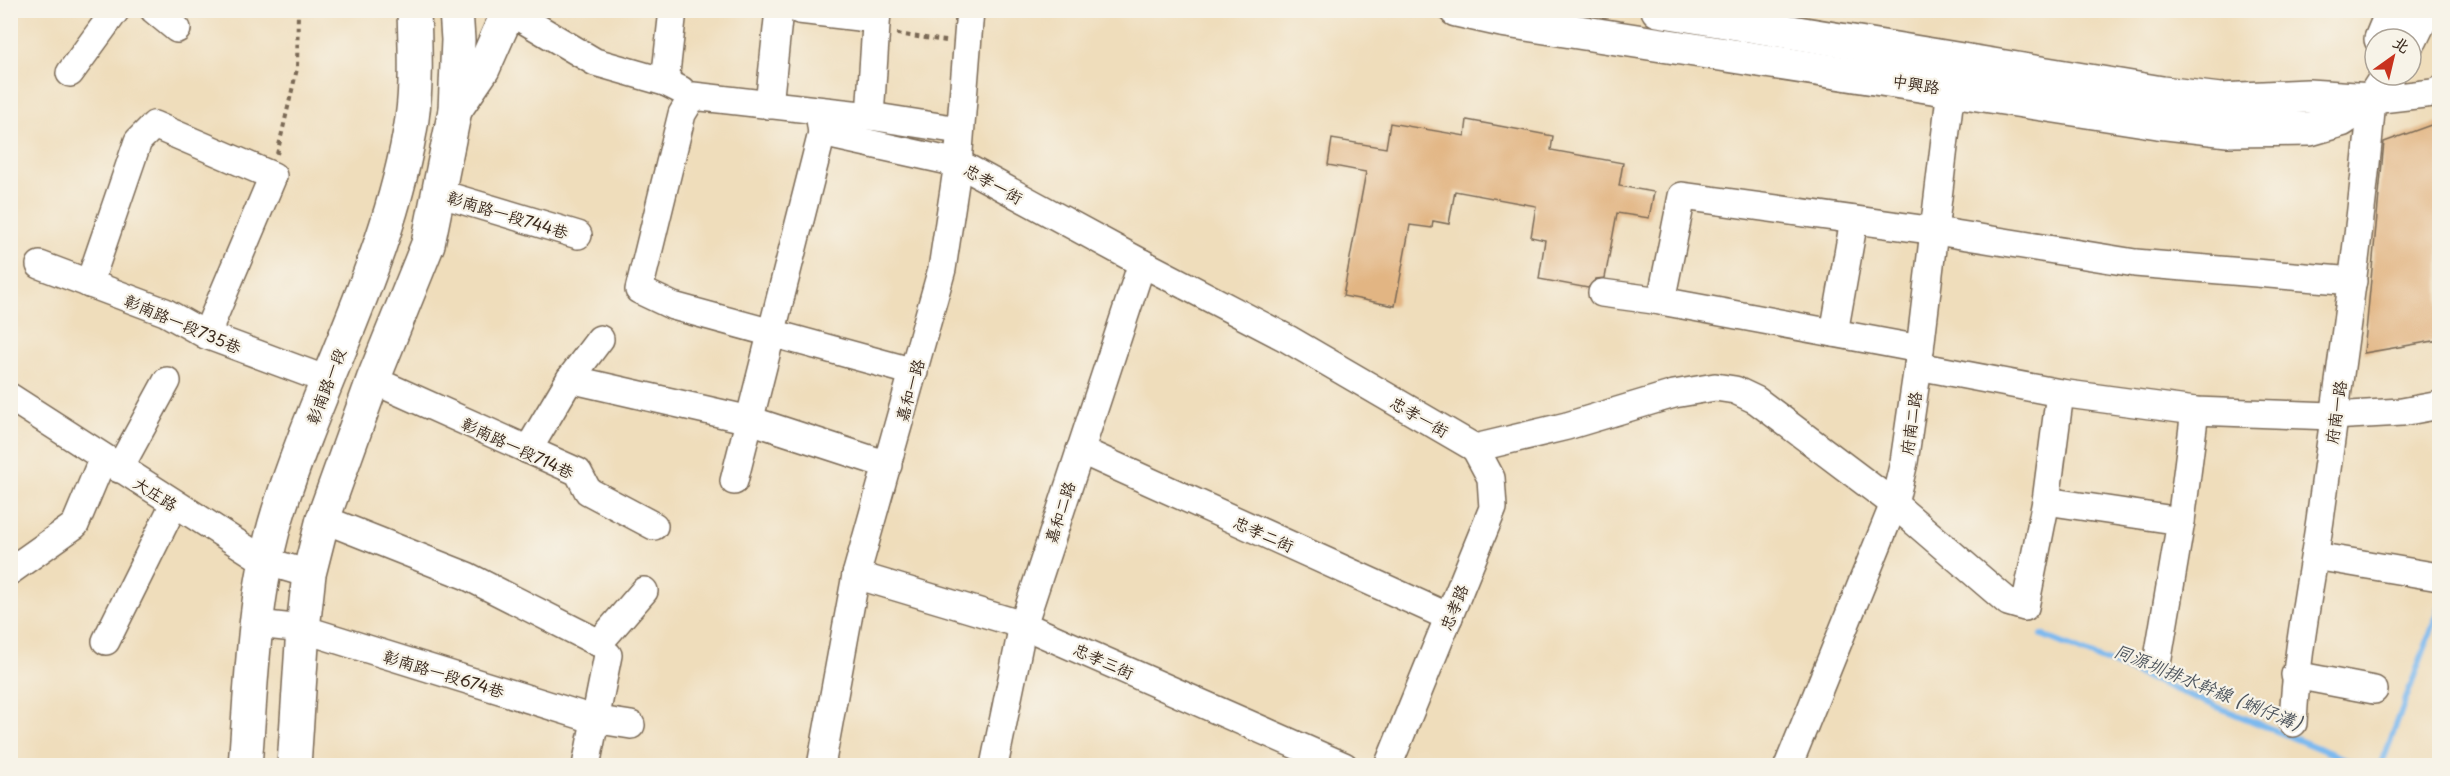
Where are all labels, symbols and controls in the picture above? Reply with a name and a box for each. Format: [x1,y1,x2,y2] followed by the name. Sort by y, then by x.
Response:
[2363,27,2423,87] north arrow
[2389,29,2415,58] text: 北
[1890,67,1942,99] street label: 中興路
[960,157,1028,209] street label: 忠孝一街
[444,184,572,244] street label: 彰南路一段744巷
[121,287,245,359] street label: 彰南路一段735巷
[299,344,351,428] street label: 彰南路一段
[889,356,929,424] street label: 嘉和一路
[2319,379,2351,445] street label: 府南一路
[1386,390,1454,442] street label: 忠孝一街
[1894,390,1926,456] street label: 府南二路
[458,410,578,484] street label: 彰南路一段714巷
[129,470,183,516] street label: 大庄路
[1038,478,1080,546] street label: 嘉和二路
[1230,509,1298,557] street label: 忠孝二街
[1433,580,1473,634] street label: 忠孝路
[1070,636,1138,684] street label: 忠孝三街
[2110,636,2307,736] water label: 同源圳排水幹線 (蜊仔溝)
[381,643,507,703] street label: 彰南路一段674巷

